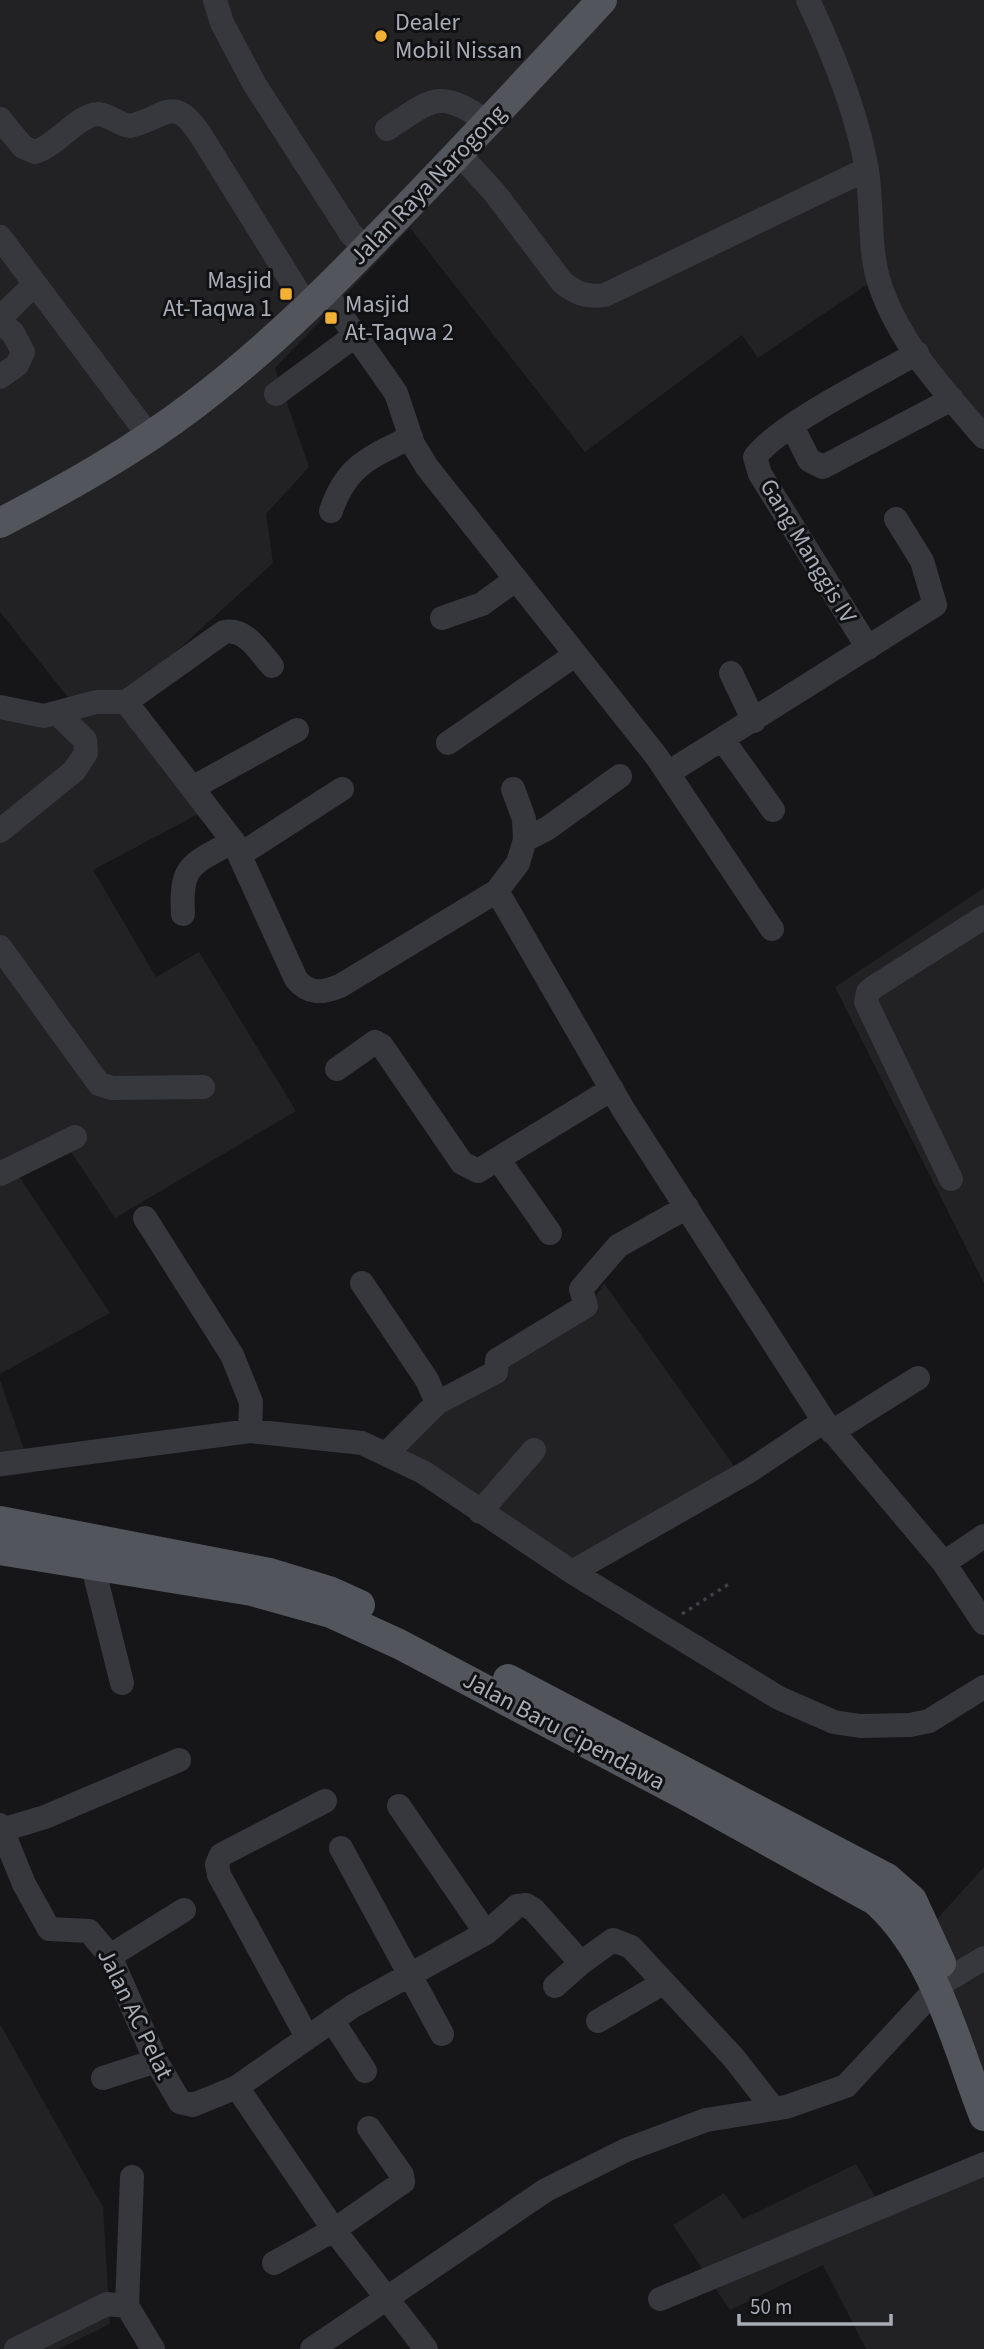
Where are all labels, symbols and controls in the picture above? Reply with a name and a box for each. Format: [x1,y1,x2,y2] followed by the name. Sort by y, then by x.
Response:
[395,5,522,68] place label: Dealer Mobil Nissan
[373,28,389,44] marker: Dealer Mobil Nissan
[342,97,514,273] street label: Jalan Raya Narogong
[163,263,272,326] place label: Masjid At-Taqwa 1
[278,286,294,302] marker: Masjid At-Taqwa 1
[345,287,454,350] place label: Masjid At-Taqwa 2
[323,310,339,326] marker: Masjid At-Taqwa 2
[751,472,865,631] street label: Gang Manggis IV
[457,1663,671,1799] street label: Jalan Baru Cipendawa
[88,1943,182,2085] street label: Jalan AC Pelat
[739,2282,891,2326] scale bar
[750,2292,792,2322] text: 50 m

